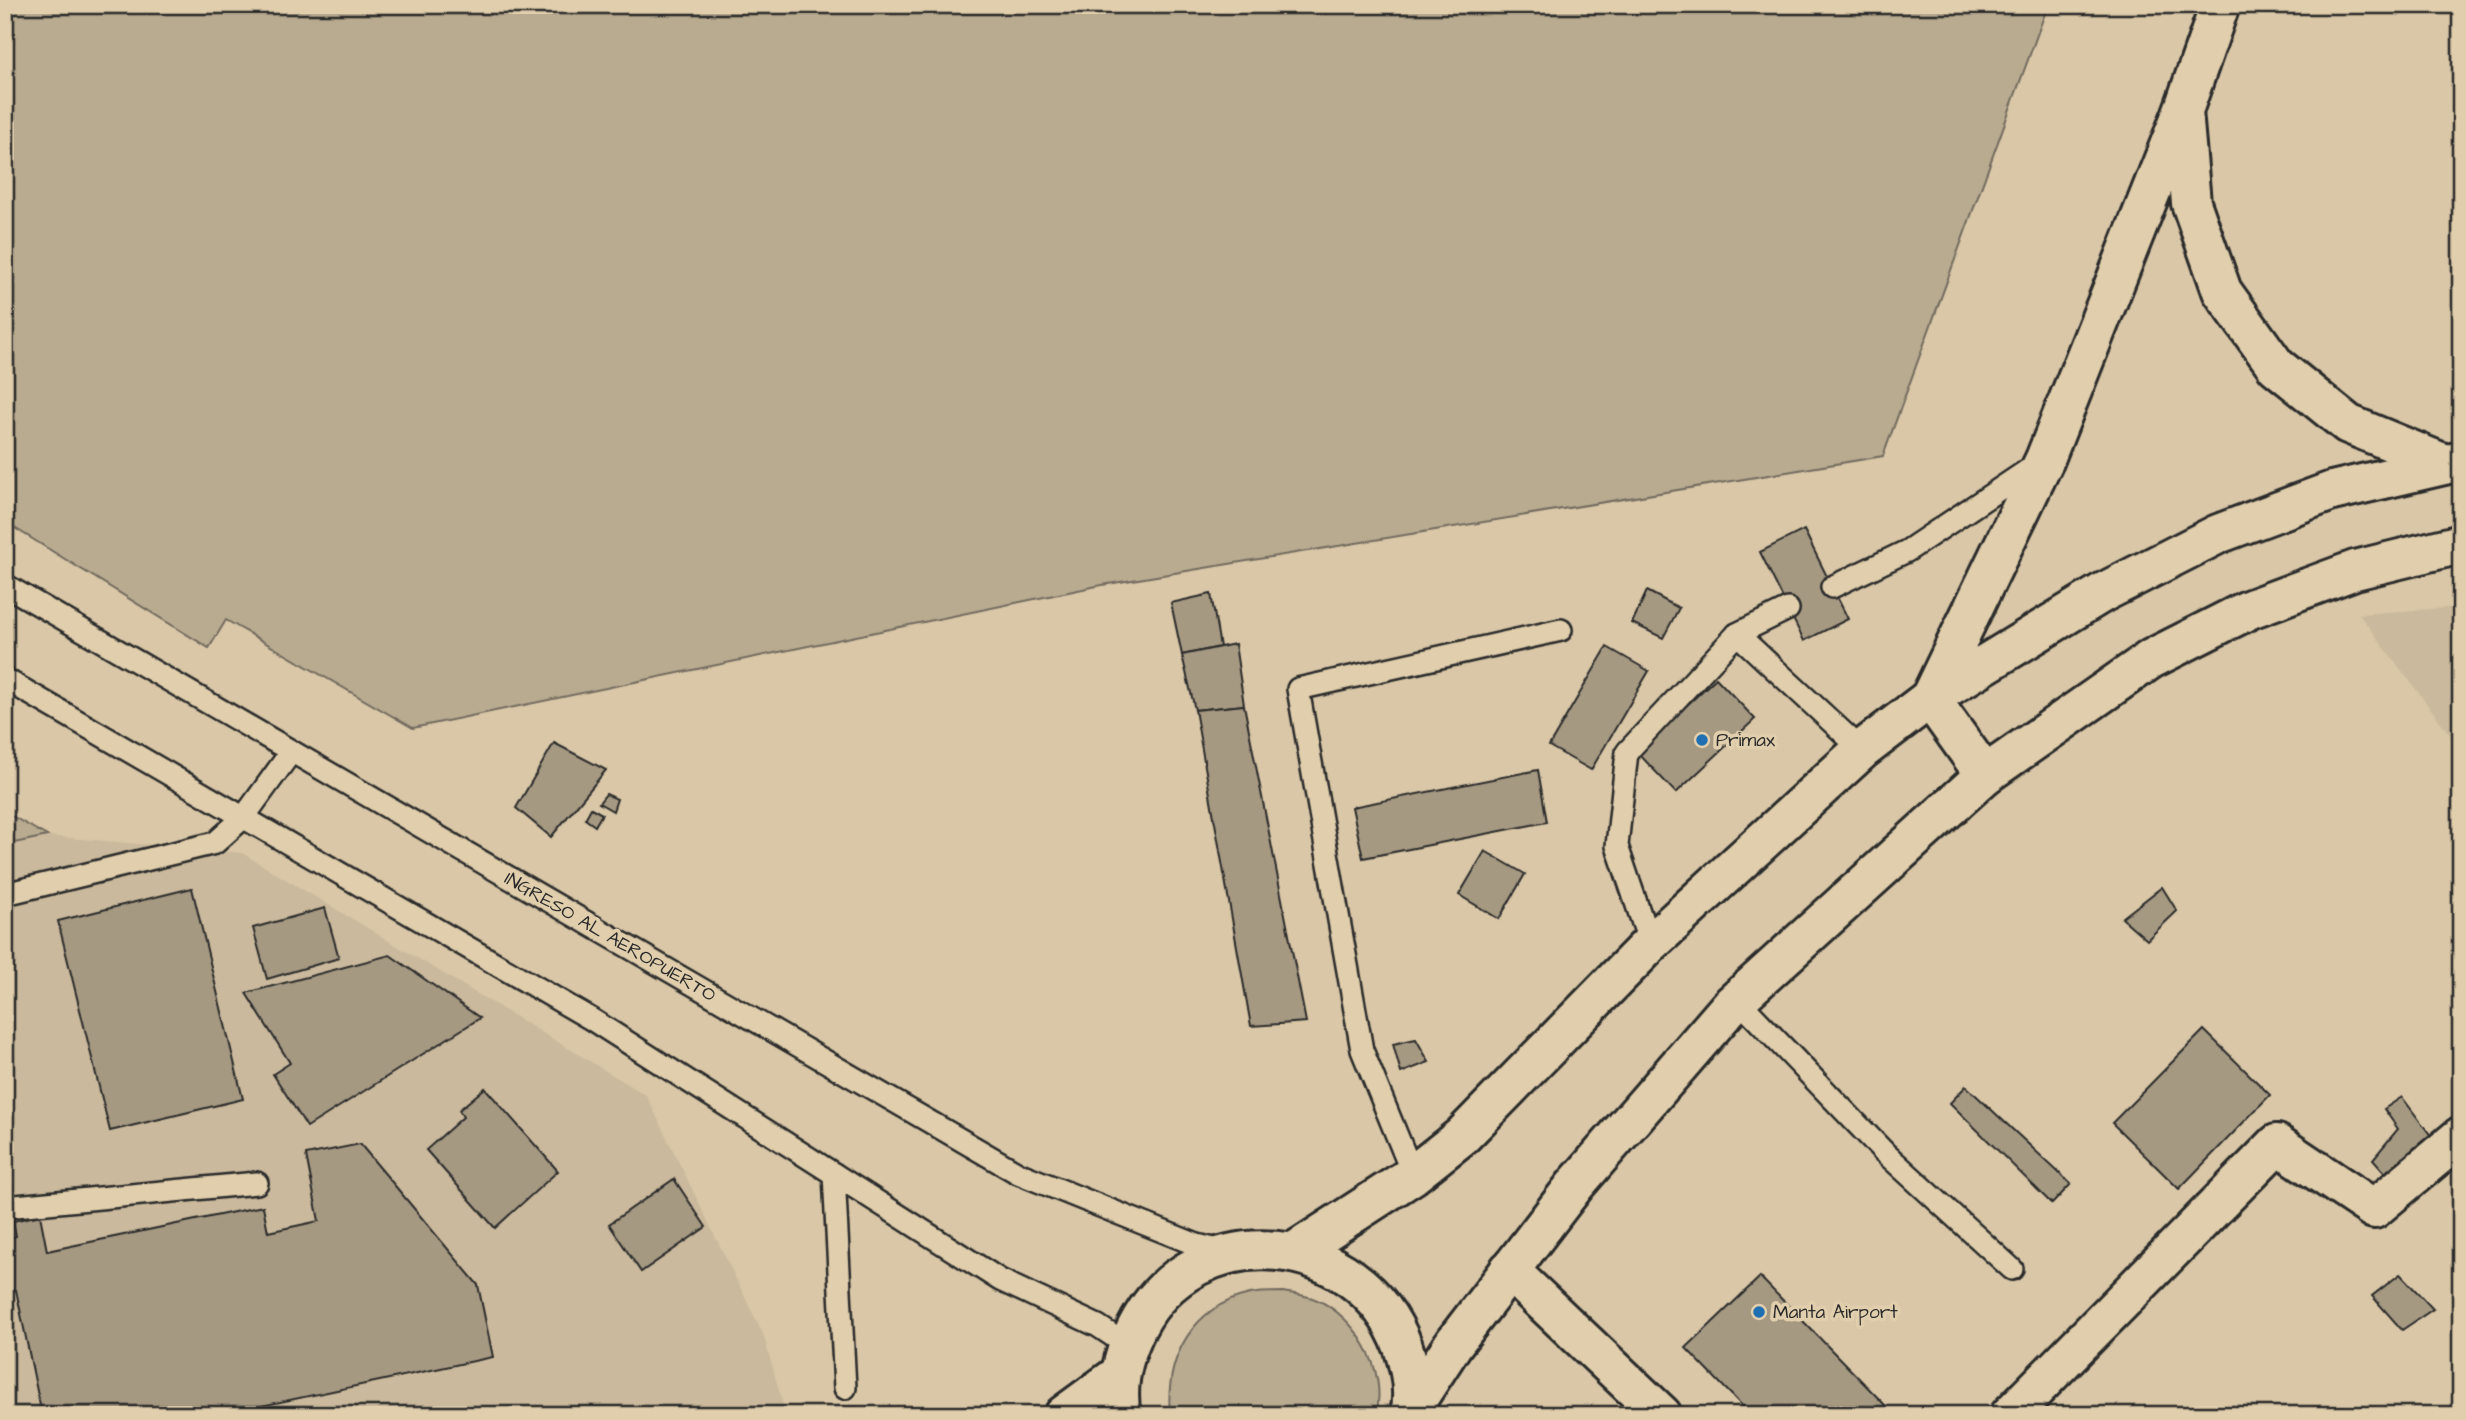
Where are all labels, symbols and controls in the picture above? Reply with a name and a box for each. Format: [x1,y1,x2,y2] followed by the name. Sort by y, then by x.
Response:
[1716,727,1775,754] place label: Primax
[1694,732,1710,748] marker: Primax
[499,865,721,1009] street label: INGRESO AL AEROPUERTO
[1773,1299,1898,1326] place label: Manta Airport
[1751,1304,1767,1320] marker: Manta Airport

